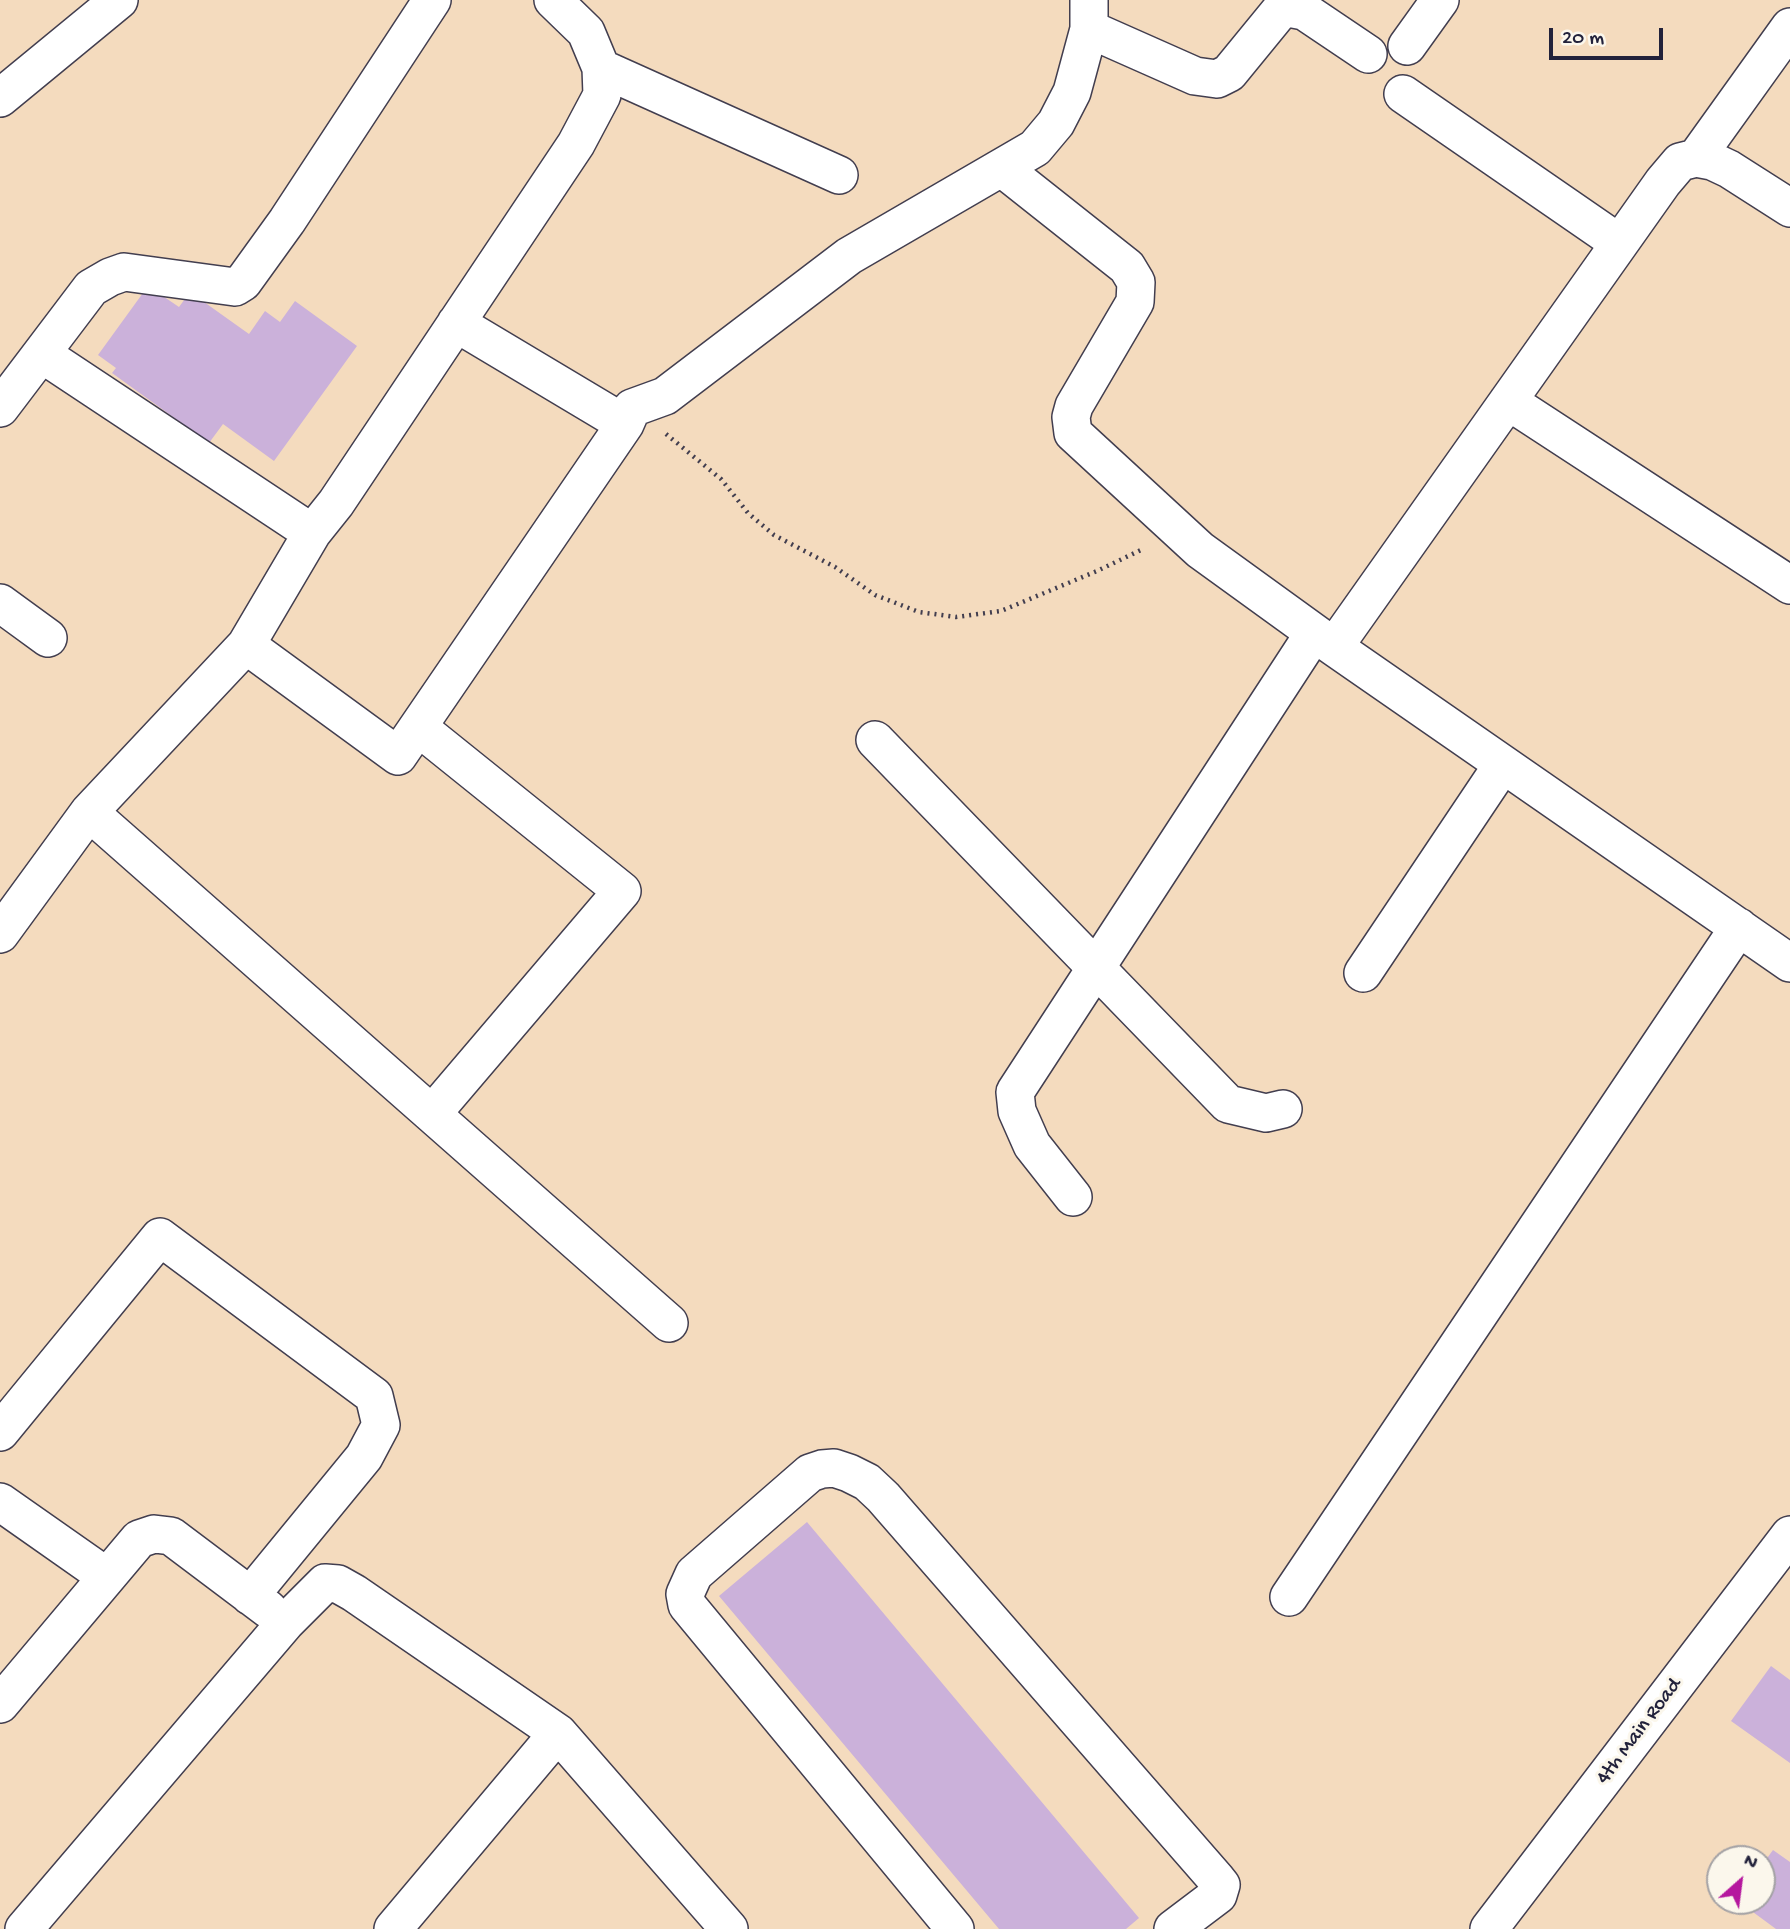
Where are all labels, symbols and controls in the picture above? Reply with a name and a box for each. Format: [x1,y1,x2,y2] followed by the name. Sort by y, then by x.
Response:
[1552,14,1666,58] scale bar
[1562,27,1604,52] text: 20 m
[1592,1674,1688,1790] street label: 4th Main Road
[1706,1845,1776,1915] north arrow
[1739,1850,1761,1876] text: N

